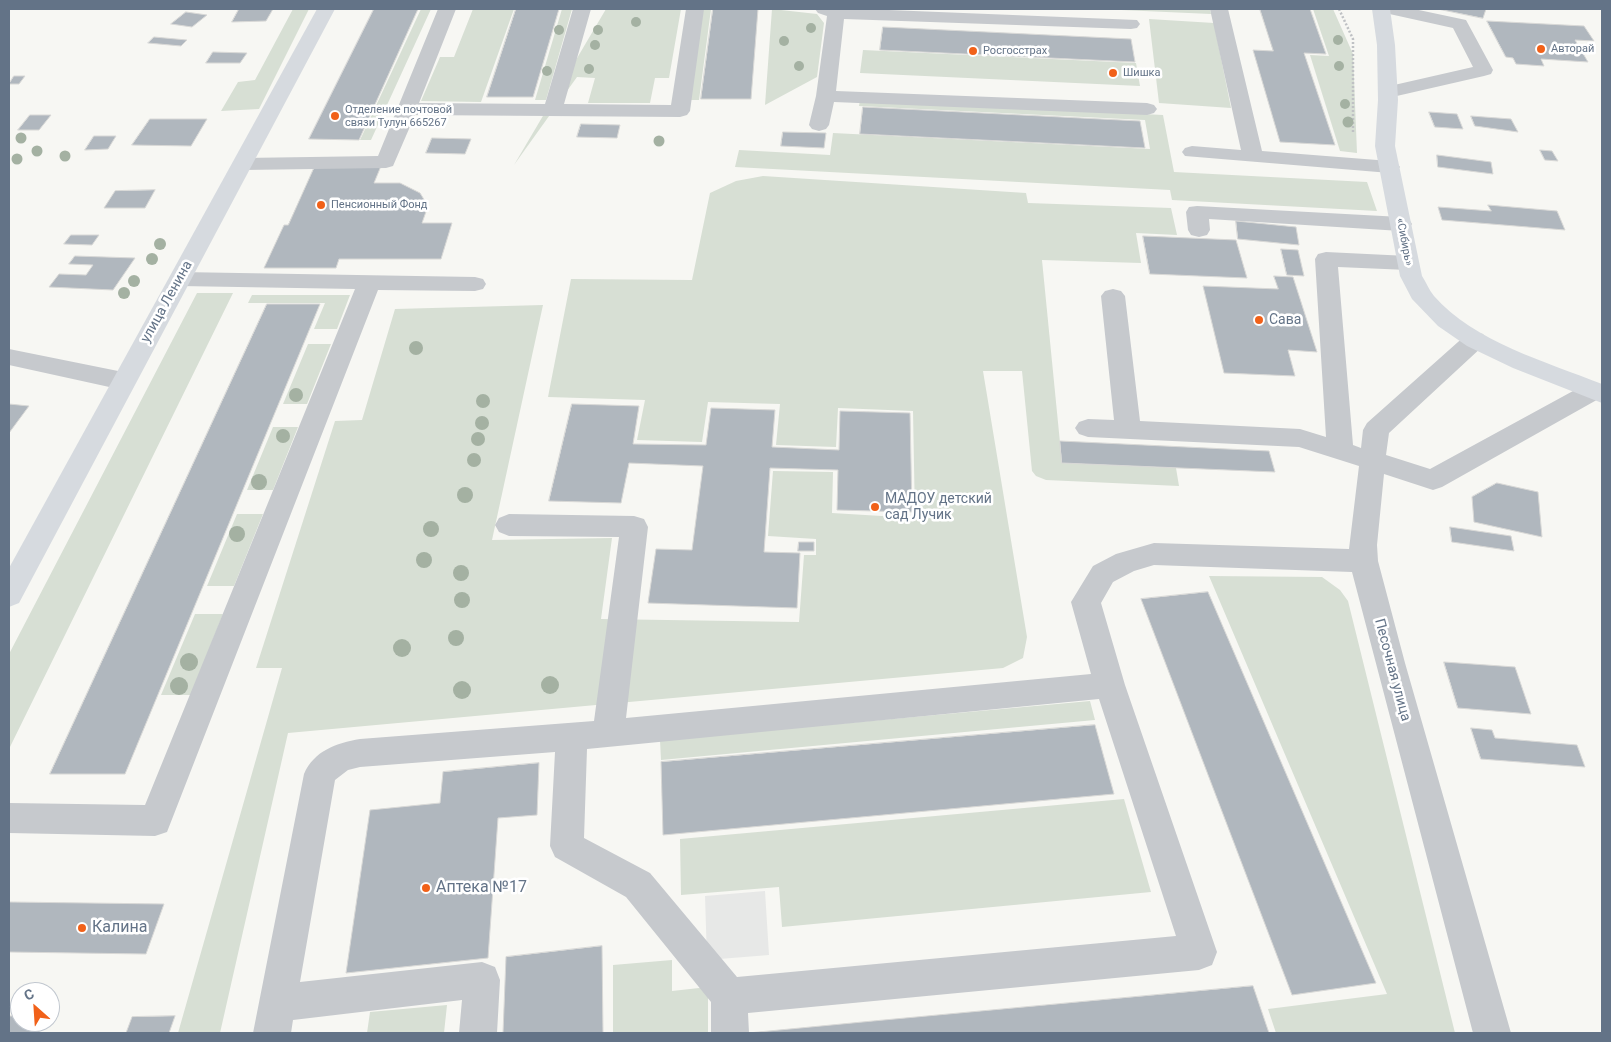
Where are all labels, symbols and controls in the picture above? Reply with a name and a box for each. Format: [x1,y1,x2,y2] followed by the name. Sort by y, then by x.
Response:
[1551,42,1594,56] place label: Авторай
[1535,43,1547,55] marker: Авторай
[983,44,1047,58] place label: Росгосстрах
[967,45,979,57] marker: Росгосстрах
[1123,66,1161,80] place label: Шишка
[1107,67,1119,79] marker: Шишка
[345,103,452,129] place label: Отделение почтовой связи Тулун 665267
[329,110,341,122] marker: Отделение почтовой связи Тулун 665267
[331,198,427,212] place label: Пенсионный Фонд
[315,199,327,211] marker: Пенсионный Фонд
[1393,217,1415,267] street label: «Сибирь»
[138,258,196,346] street label: улица Ленина
[1269,312,1301,328] place label: Сава
[1253,314,1265,326] marker: Сава
[885,491,992,524] place label: МАДОУ детский сад Лучик
[869,501,881,513] marker: МАДОУ детский сад Лучик
[1370,617,1414,723] street label: Песочная улица
[436,878,527,898] place label: Аптека №17
[420,882,432,894] marker: Аптека №17
[92,918,147,938] place label: Калина
[76,922,88,934] marker: Калина
[10,982,60,1032] north arrow
[21,985,36,1004] text: С

